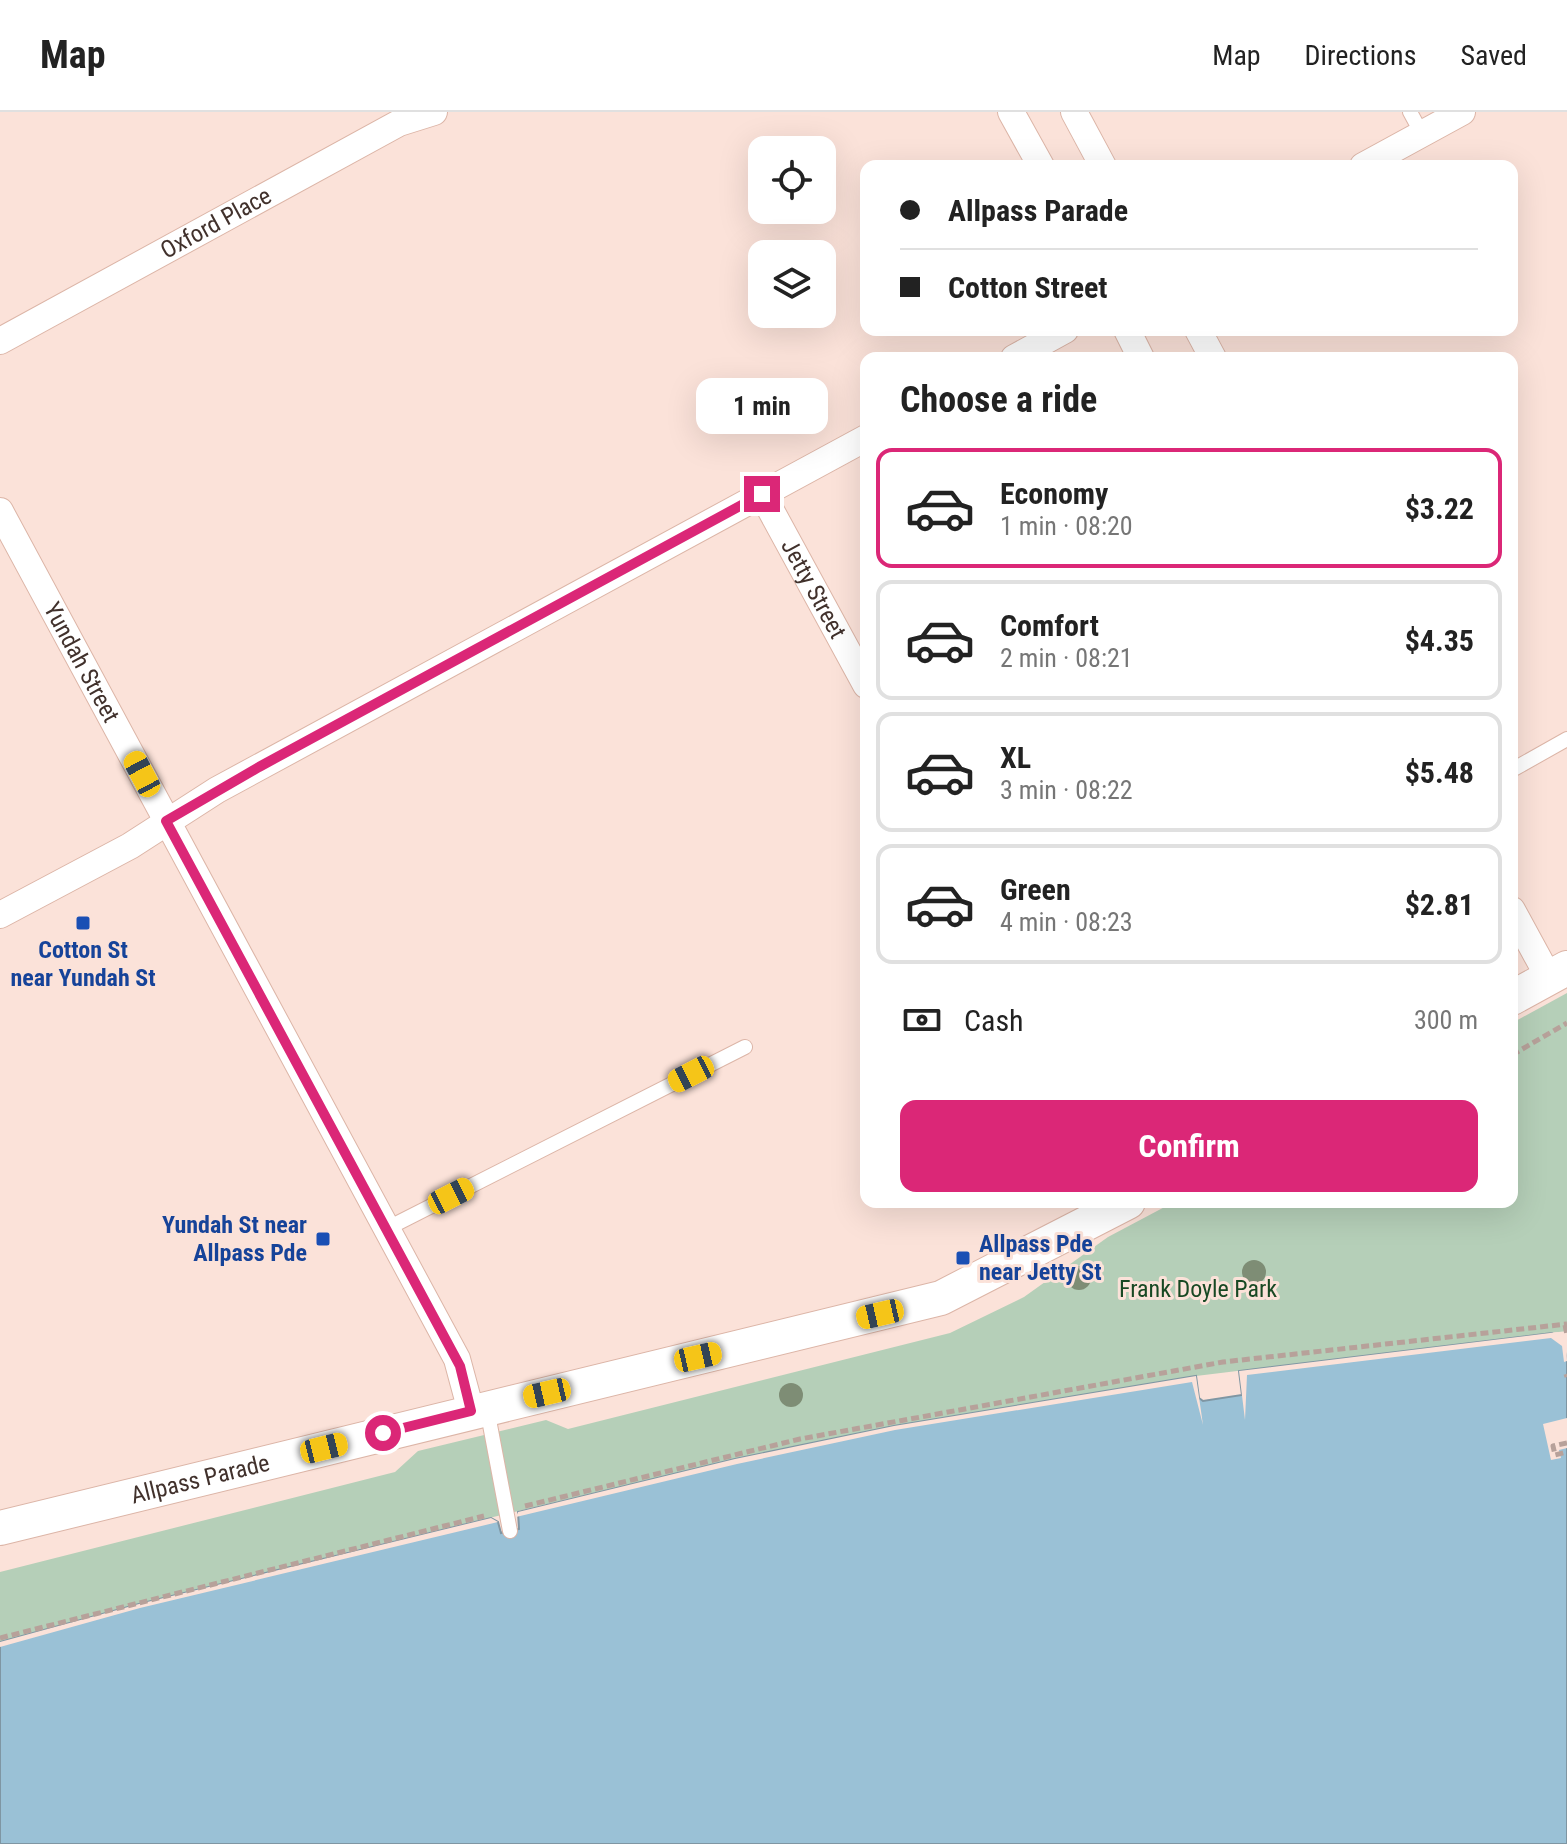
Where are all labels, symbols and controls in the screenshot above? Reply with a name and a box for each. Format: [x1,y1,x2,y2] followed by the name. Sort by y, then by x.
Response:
[40,33,106,77] text: Map
[1212,39,1261,72] text: Map
[1305,39,1416,72] text: Directions
[1460,39,1527,72] text: Saved
[748,136,836,328] map controls
[748,136,836,224] button: locate
[156,182,276,265] street label: Oxford Place
[948,193,1128,228] text: Allpass Parade
[748,240,836,328] button: layers
[948,270,1108,305] text: Cotton Street
[696,378,828,434] callout: 1 min
[900,379,1097,421] text: Choose a ride
[733,391,791,421] text: 1 min
[904,472,976,544] icon: car
[744,476,780,512] route end
[1000,476,1108,511] text: Economy
[1405,491,1474,526] text: $3.22
[1000,511,1133,541] text: 1 min · 08:20
[775,534,852,643] street label: Jetty Street
[38,598,125,727] street label: Yundah Street
[904,604,976,676] icon: car
[1000,608,1099,643] text: Comfort
[1405,623,1474,658] text: $4.35
[1000,643,1133,673] text: 2 min · 08:21
[904,736,976,808] icon: car
[1000,740,1031,775] text: XL
[120,747,164,801] car
[1405,755,1474,790] text: $5.48
[1000,775,1133,805] text: 3 min · 08:22
[904,868,976,940] icon: car
[1000,872,1071,907] text: Green
[1405,887,1474,922] text: $2.81
[1000,907,1133,937] text: 4 min · 08:23
[74,914,92,932] marker: Cotton St near Yundah St
[10,936,156,992] place label: Cotton St near Yundah St
[900,998,944,1042] icon: cash
[964,1003,1024,1038] text: Cash
[1414,1005,1478,1035] text: 300 m
[664,1052,718,1096] car
[900,1100,1478,1192] button: Confirm
[424,1174,478,1218] car
[162,1211,307,1267] place label: Yundah St near Allpass Pde
[314,1230,332,1248] marker: Yundah St near Allpass Pde
[979,1230,1102,1286] place label: Allpass Pde near Jetty St
[954,1249,972,1267] marker: Allpass Pde near Jetty St
[1119,1275,1277,1303] park label: Frank Doyle Park
[854,1297,906,1331] car
[672,1340,724,1374] car
[521,1376,573,1410] car
[365,1415,401,1451] route start
[298,1431,350,1465] car
[128,1449,272,1510] street label: Allpass Parade

